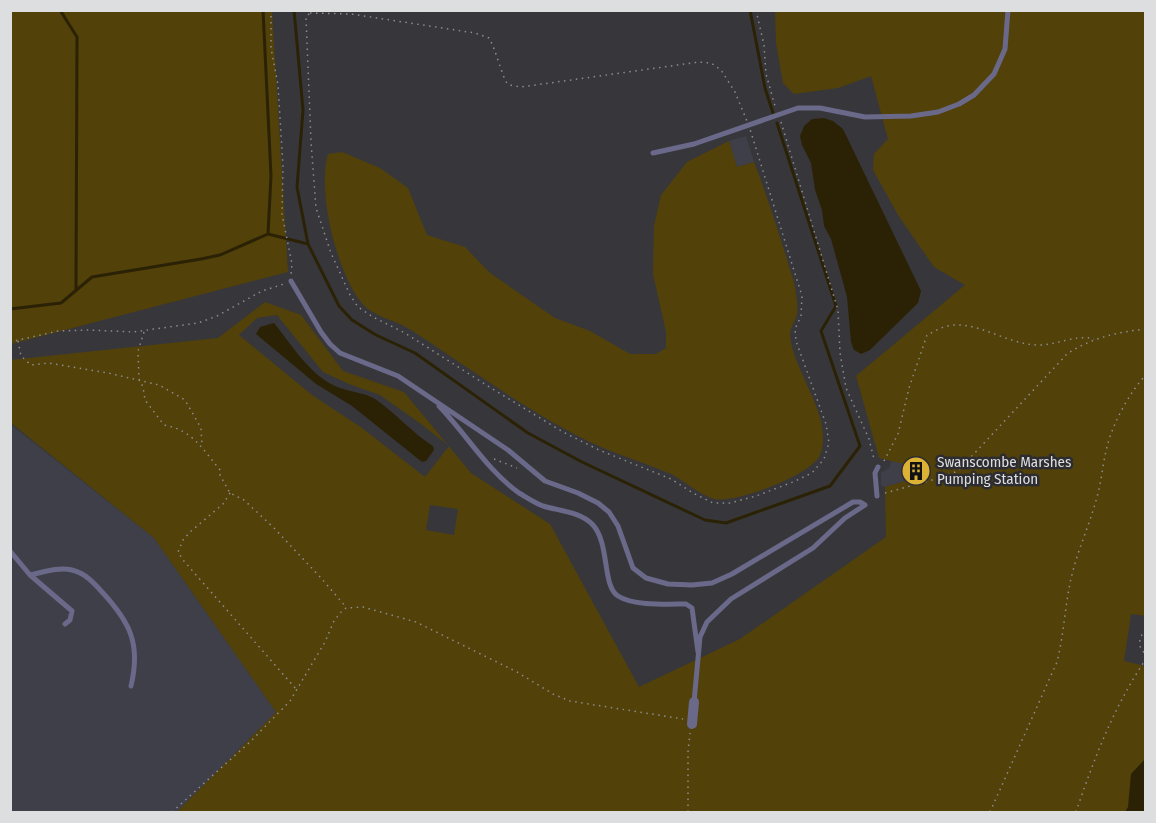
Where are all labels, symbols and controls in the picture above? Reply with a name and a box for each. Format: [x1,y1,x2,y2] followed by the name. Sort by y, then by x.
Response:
[937,453,1071,488] place label: Swanscombe Marshes Pumping Station
[900,455,932,487] building icon: Swanscombe Marshes Pumping Station

